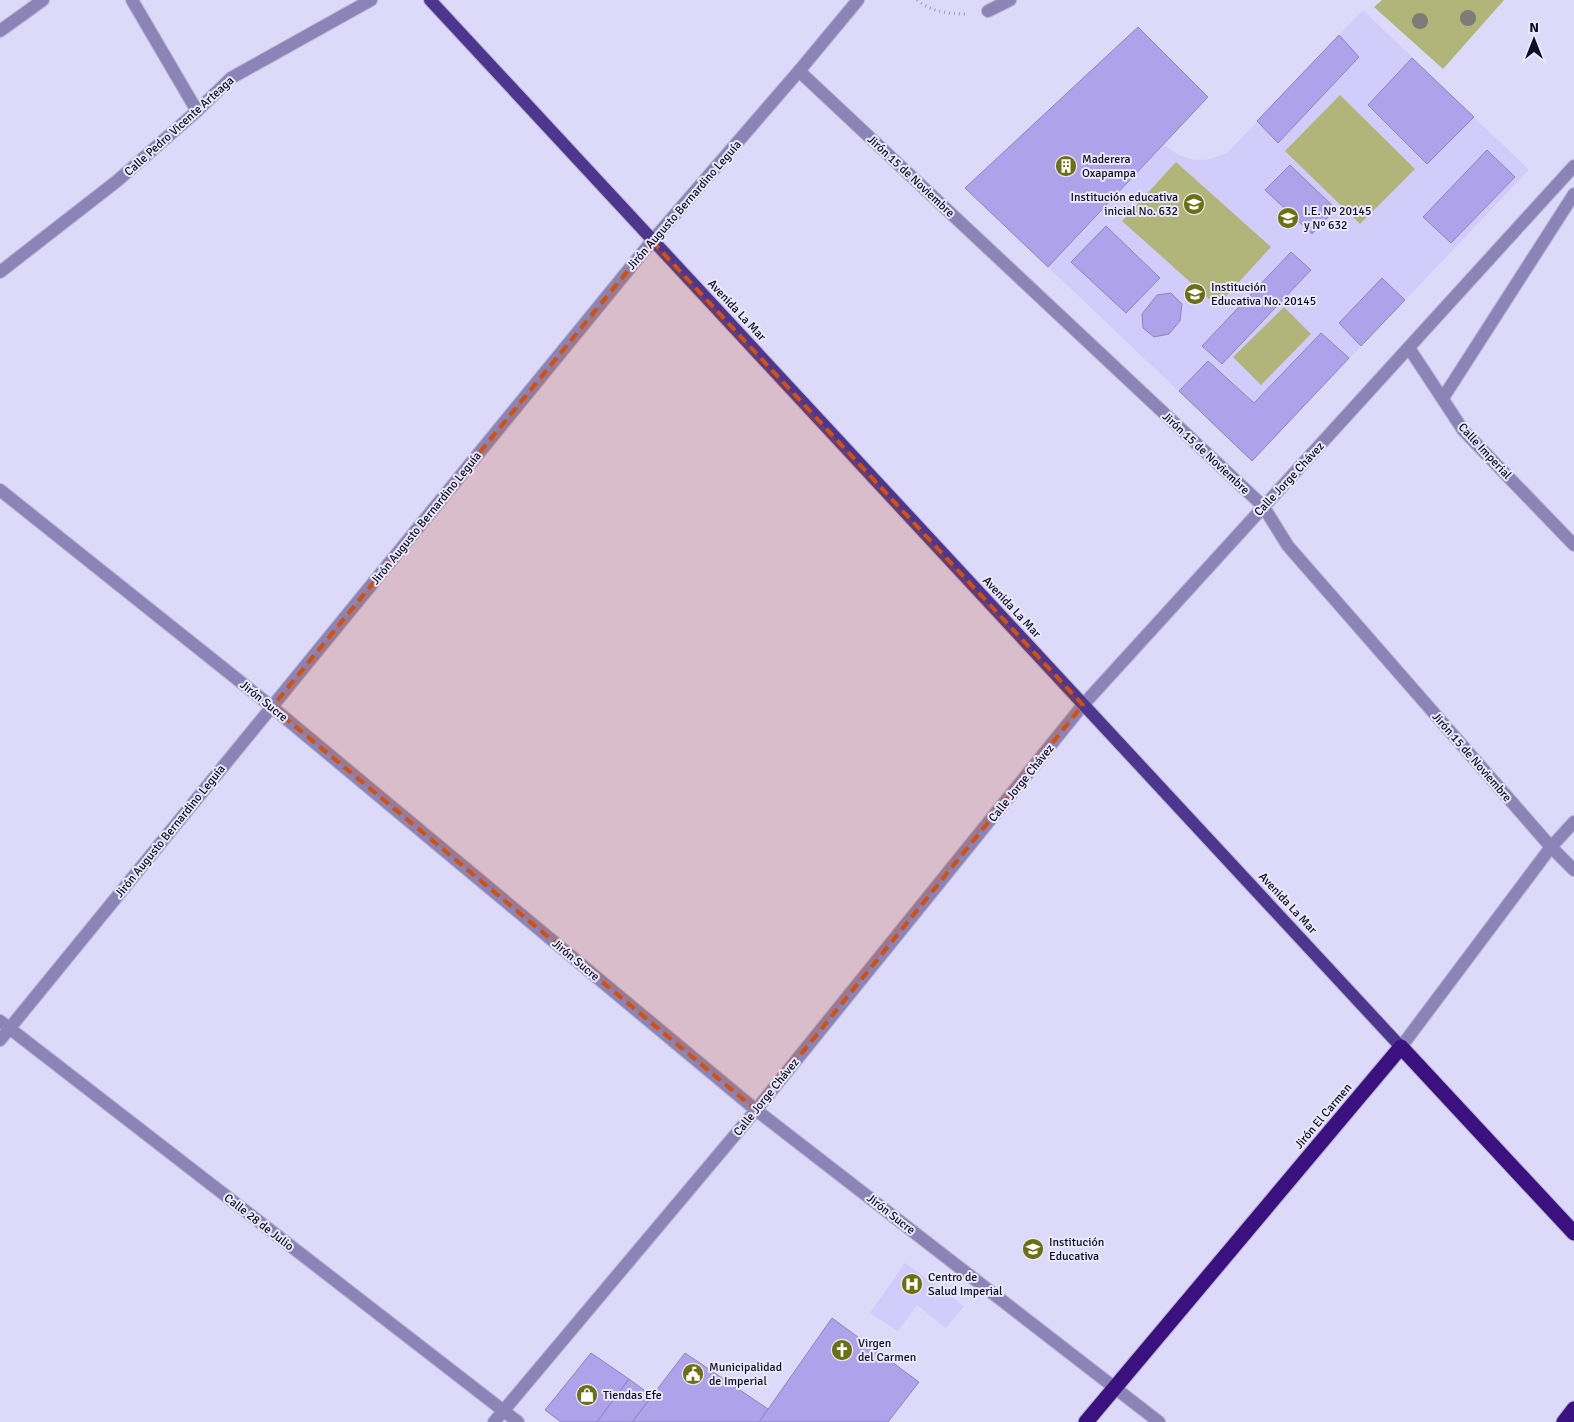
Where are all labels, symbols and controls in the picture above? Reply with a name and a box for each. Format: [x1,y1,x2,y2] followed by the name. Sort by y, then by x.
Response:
[1509,15,1559,65] north arrow
[1529,19,1539,36] text: N
[121,73,237,180] street label: Calle Pedro Vicente Arteaga
[864,132,957,221] street label: Jirón 15 de Noviembre
[624,137,745,273] street label: Jirón Augusto Bernardino Leguía
[1082,152,1136,181] place label: Maderera Oxapampa
[1054,154,1078,178] building icon: Maderera Oxapampa
[1071,190,1178,219] place label: Institución educativa inicial No. 632
[1182,192,1206,216] school or university icon: Institución educativa inicial No. 632
[1304,204,1371,233] place label: I.E. Nº 20145 y Nº 632
[1276,206,1300,230] school or university icon: I.E. Nº 20145 y Nº 632
[704,277,769,345] street label: Avenida La Mar
[1211,280,1316,309] place label: Institución Educativa No. 20145
[1183,282,1207,306] school or university icon: Institución Educativa No. 20145
[1159,409,1252,498] street label: Jirón 15 de Noviembre
[1455,420,1515,483] street label: Calle Imperial
[1251,439,1328,520] street label: Calle Jorge Chávez
[368,449,485,588] street label: Jirón Augusto Bernardino Leguía
[979,574,1044,642] street label: Avenida La Mar
[237,678,291,725] street label: Jirón Sucre
[1429,709,1515,805] street label: Jirón 15 de Noviembre
[985,741,1057,825] street label: Calle Jorge Chávez
[112,762,229,901] street label: Jirón Augusto Bernardino Leguía
[1255,870,1320,938] street label: Avenida La Mar
[549,936,602,985] street label: Jirón Sucre
[730,1055,802,1139] street label: Calle Jorge Chávez
[1292,1080,1355,1152] street label: Jirón El Carmen
[221,1191,296,1254] street label: Calle 28 de Julio
[863,1191,918,1238] street label: Jirón Sucre
[1049,1235,1104,1264] place label: Institución Educativa
[1021,1237,1045,1261] school or university icon: Institución Educativa
[928,1270,1003,1299] place label: Centro de Salud Imperial
[900,1272,924,1296] hospital icon: Centro de Salud Imperial
[858,1336,916,1365] place label: Virgen del Carmen
[830,1338,854,1362] church icon: Virgen del Carmen
[709,1360,782,1389] place label: Municipalidad de Imperial
[681,1362,705,1386] public building icon: Municipalidad de Imperial
[575,1383,599,1407] shop icon: Tiendas Efe
[603,1388,662,1403] place label: Tiendas Efe

